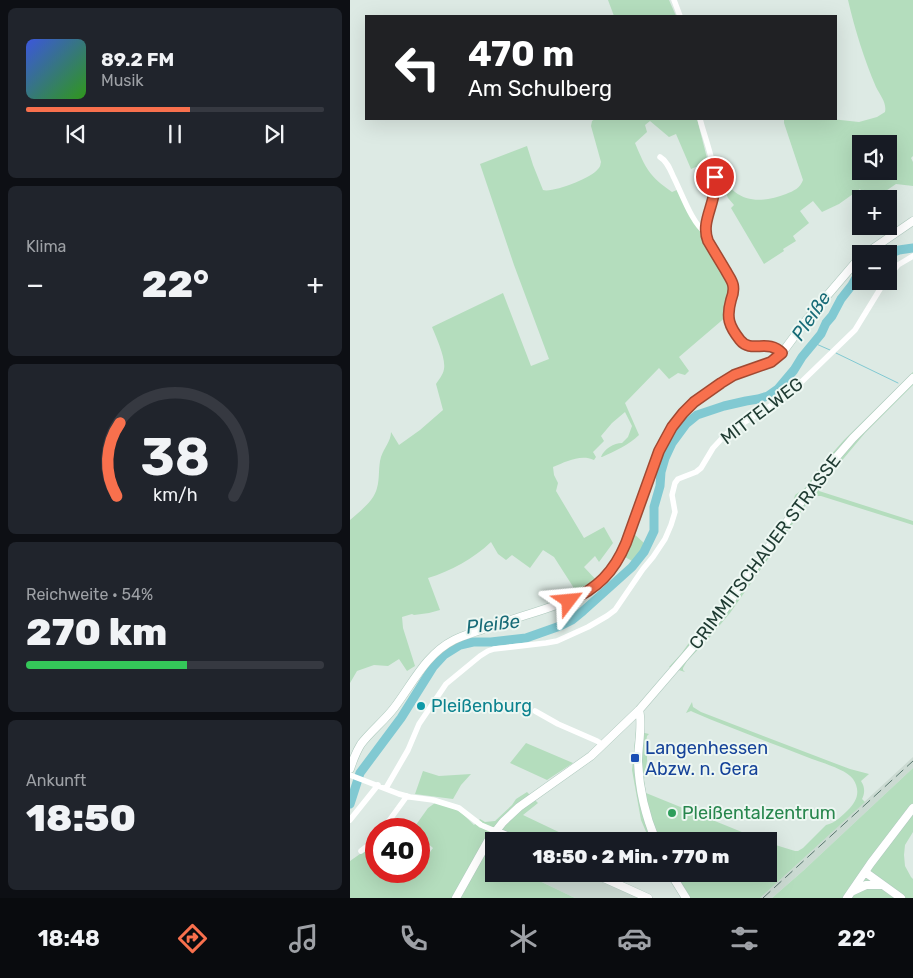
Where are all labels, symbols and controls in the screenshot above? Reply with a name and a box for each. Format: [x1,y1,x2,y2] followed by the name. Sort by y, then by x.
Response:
[468,33,574,75] text: 470 m
[385,35,450,100] icon: left
[101,48,174,71] text: 89.2 FM
[101,71,144,90] text: Musik
[468,75,612,102] text: Am Schulberg
[62,120,90,148] icon: previous
[161,120,189,148] icon: pause
[260,120,288,148] icon: next
[852,135,897,290] map controls
[852,135,897,180] button: sound
[694,156,736,198] pin
[701,163,729,191] icon: arrive
[852,190,897,235] button: +
[26,237,66,256] text: Klima
[852,245,897,290] button: −
[142,261,209,307] text: 22°
[26,268,44,301] text: −
[307,268,324,301] text: +
[786,287,836,345] water label: Pleiße
[716,373,808,449] street label: MITTELWEG
[140,426,210,488] text: 38
[684,450,846,654] street label: CRIMMITSCHAUER STRASSE
[153,484,197,505] text: km/h
[542,574,594,626] position arrow
[26,585,153,604] text: Reichweite · 54%
[26,609,167,655] text: 270 km
[465,609,522,639] water label: Pleiße
[431,695,532,717] place label: Pleißenburg
[415,700,427,712] marker: Pleißenburg
[645,737,768,780] place label: Langenhessen Abzw. n. Gera
[629,752,641,764] marker: Langenhessen Abzw. n. Gera
[26,771,86,790] text: Ankunft
[26,795,136,841] text: 18:50
[682,802,836,824] place label: Pleißentalzentrum
[666,807,678,819] marker: Pleißentalzentrum
[365,818,430,883] speed limit sign: 40
[533,845,729,868] text: 18:50 · 2 Min. · 770 m
[175,921,210,956] icon: directions
[286,921,321,956] icon: music
[396,921,431,956] icon: phone
[506,921,541,956] icon: climate
[617,921,652,956] icon: car
[727,921,762,956] icon: filters
[38,925,100,952] text: 18:48
[838,925,875,952] text: 22°

